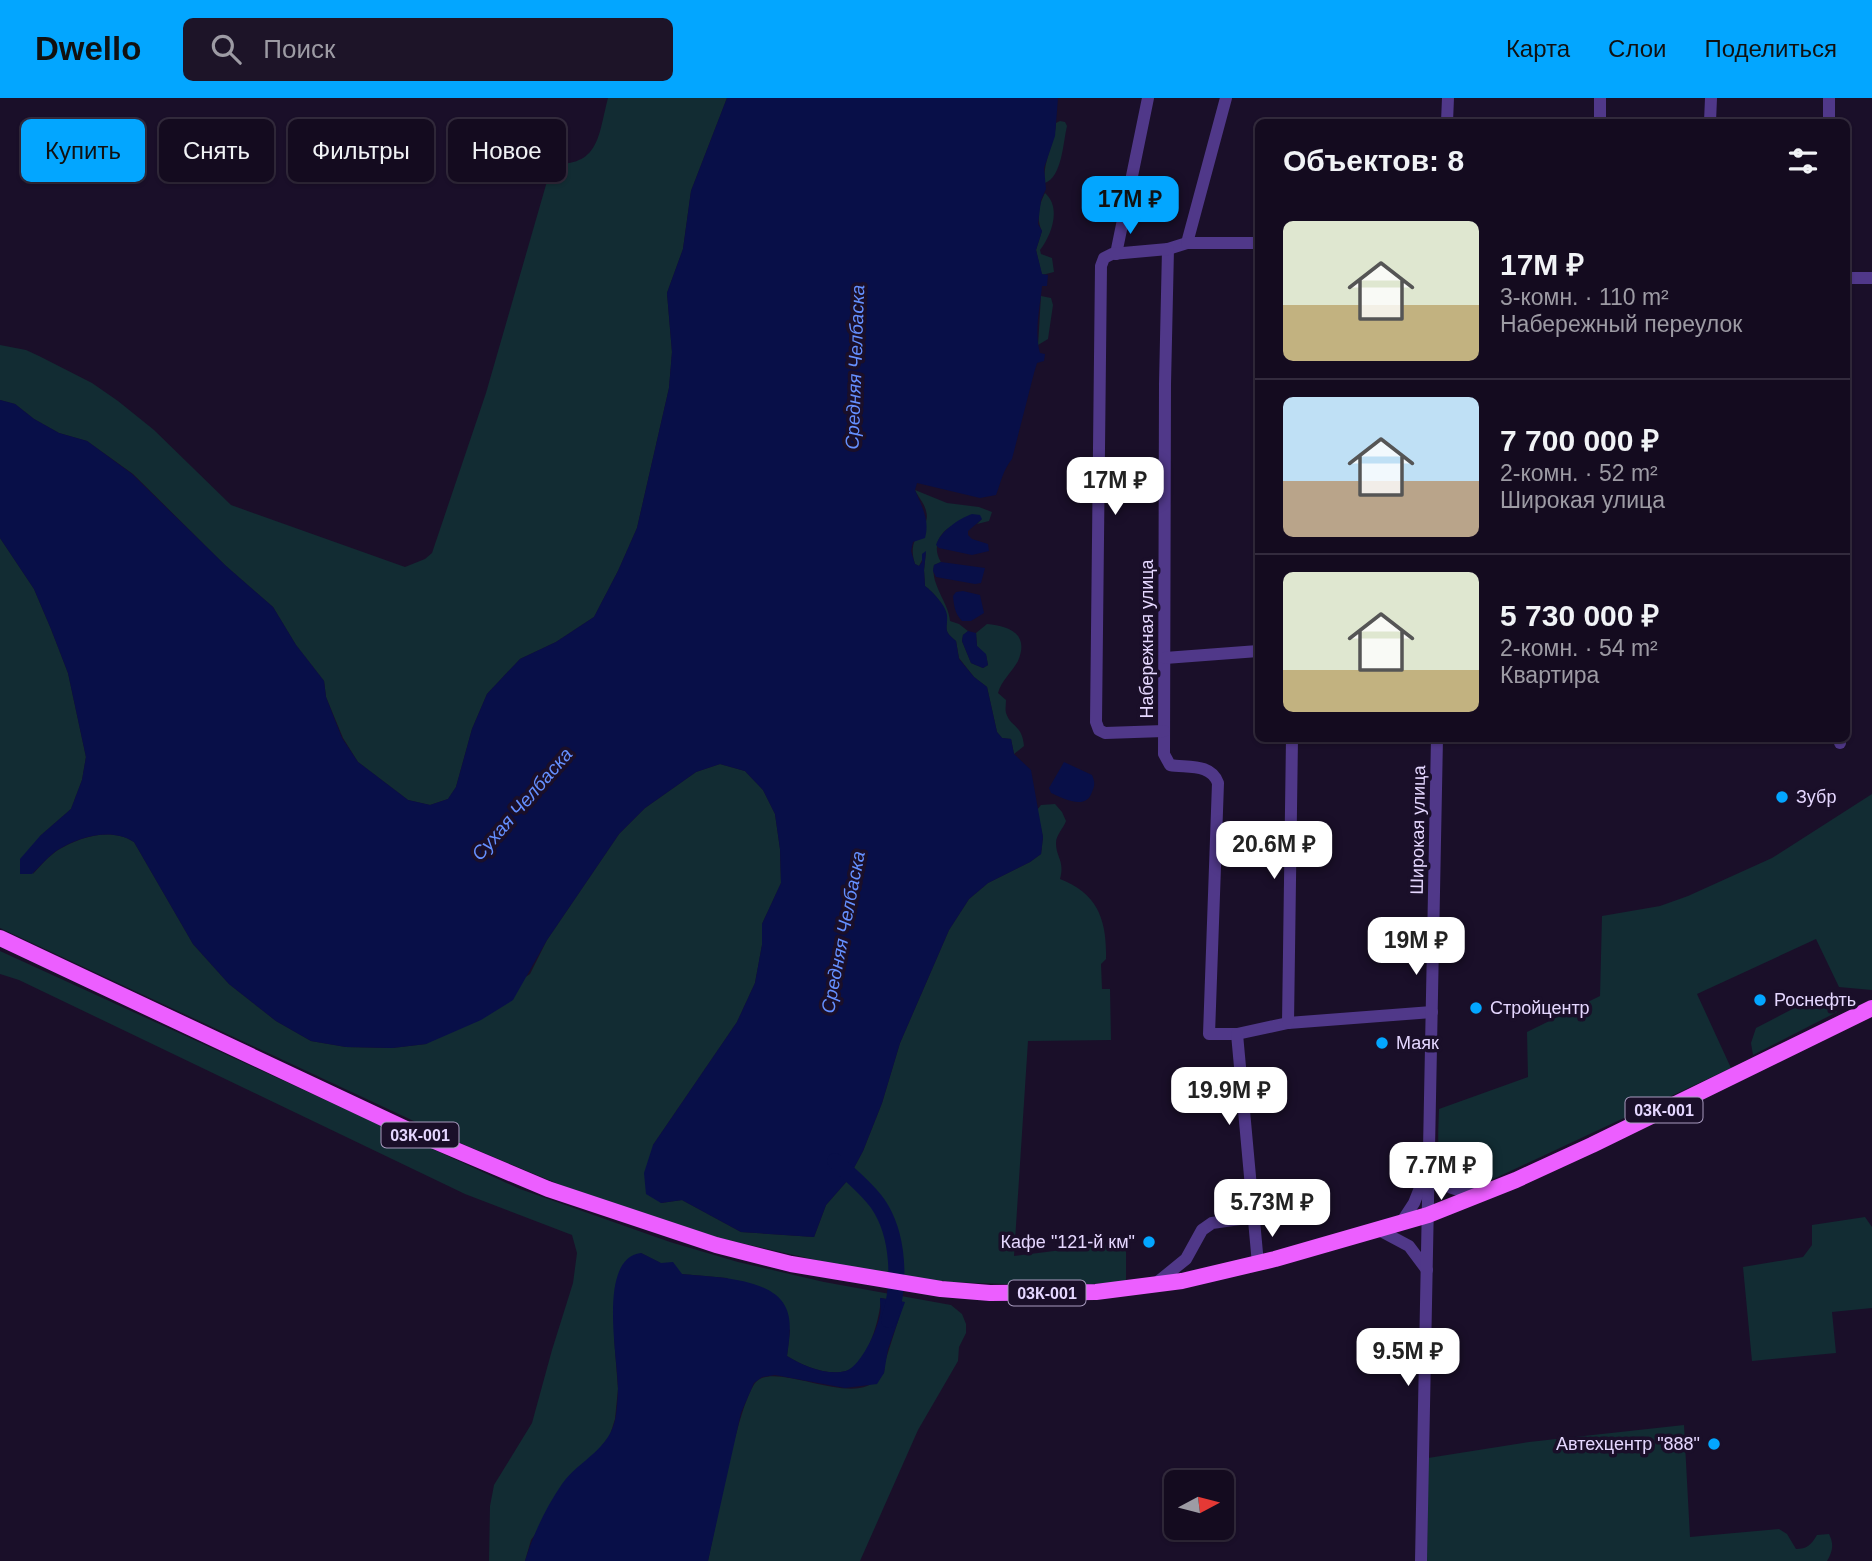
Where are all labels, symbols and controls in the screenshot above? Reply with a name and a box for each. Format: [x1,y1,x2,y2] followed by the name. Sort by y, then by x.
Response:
[183,18,673,81] search box
[35,30,141,67] text: Dwello
[207,30,245,68] icon: search
[263,34,335,64] text: Поиск
[1506,35,1570,62] text: Карта
[1608,35,1666,62] text: Слои
[1704,35,1837,62] text: Поделиться
[21,119,145,182] chip: Купить
[159,119,274,182] chip: Снять
[288,119,434,182] chip: Фильтры
[448,119,566,182] chip: Новое
[1784,142,1822,180] icon: filters
[1283,144,1464,177] text: Объектов: 8
[1081,176,1179,236] pin: 17M ₽
[1098,186,1162,212] text: 17M ₽
[1500,248,1584,281] text: 17M ₽
[1339,249,1423,333] icon: home
[842,284,868,450] water label: Средняя Челбаска
[1500,284,1669,310] text: 3-комн. · 110 m²
[1500,311,1742,337] text: Набережный переулок
[1500,424,1659,457] text: 7 700 000 ₽
[1339,425,1423,509] icon: home
[1066,458,1164,517] pin: 17M ₽
[1500,460,1658,486] text: 2-комн. · 52 m²
[1083,467,1147,493] text: 17M ₽
[1500,487,1665,513] text: Широкая улица
[1137,558,1157,719] street label: Набережная улица
[1500,599,1659,632] text: 5 730 000 ₽
[1339,600,1423,684] icon: home
[1500,635,1658,661] text: 2-комн. · 54 m²
[1500,662,1599,688] text: Квартира
[467,744,577,864] water label: Сухая Челбаска
[1407,764,1429,895] street label: Широкая улица
[1796,787,1836,807] place label: Зубр
[1774,789,1790,805] marker: Зубр
[1209,822,1339,881] pin: 20.6M ₽
[1232,831,1316,857] text: 20.6M ₽
[817,849,869,1015] water label: Средняя Челбаска
[1367,918,1465,977] pin: 19M ₽
[1384,927,1448,953] text: 19M ₽
[1774,990,1856,1010] place label: Роснефть
[1752,992,1768,1008] marker: Роснефть
[1490,998,1590,1018] place label: Стройцентр
[1468,1000,1484,1016] marker: Стройцентр
[1396,1033,1439,1053] place label: Маяк
[1374,1035,1390,1051] marker: Маяк
[1164,1068,1294,1127] pin: 19.9M ₽
[1187,1077,1271,1103] text: 19.9M ₽
[1626,1098,1702,1122] road number: 03К-001
[382,1122,458,1148] road number: 03К-001
[1384,1142,1498,1202] pin: 7.7M ₽
[1406,1152,1476,1178] text: 7.7M ₽
[1207,1180,1337,1239] pin: 5.73M ₽
[1230,1189,1314,1215] text: 5.73M ₽
[1001,1232,1135,1252] place label: Кафе "121-й км"
[1141,1234,1157,1250] marker: Кафе "121-й км"
[1009,1280,1086,1306] road number: 03К-001
[1351,1328,1465,1388] pin: 9.5M ₽
[1373,1338,1443,1364] text: 9.5M ₽
[1556,1434,1700,1454] place label: Автехцентр "888"
[1706,1436,1722,1452] marker: Автехцентр "888"
[1164,1470,1234,1540] north arrow
[1164,1470,1234,1540] map controls

